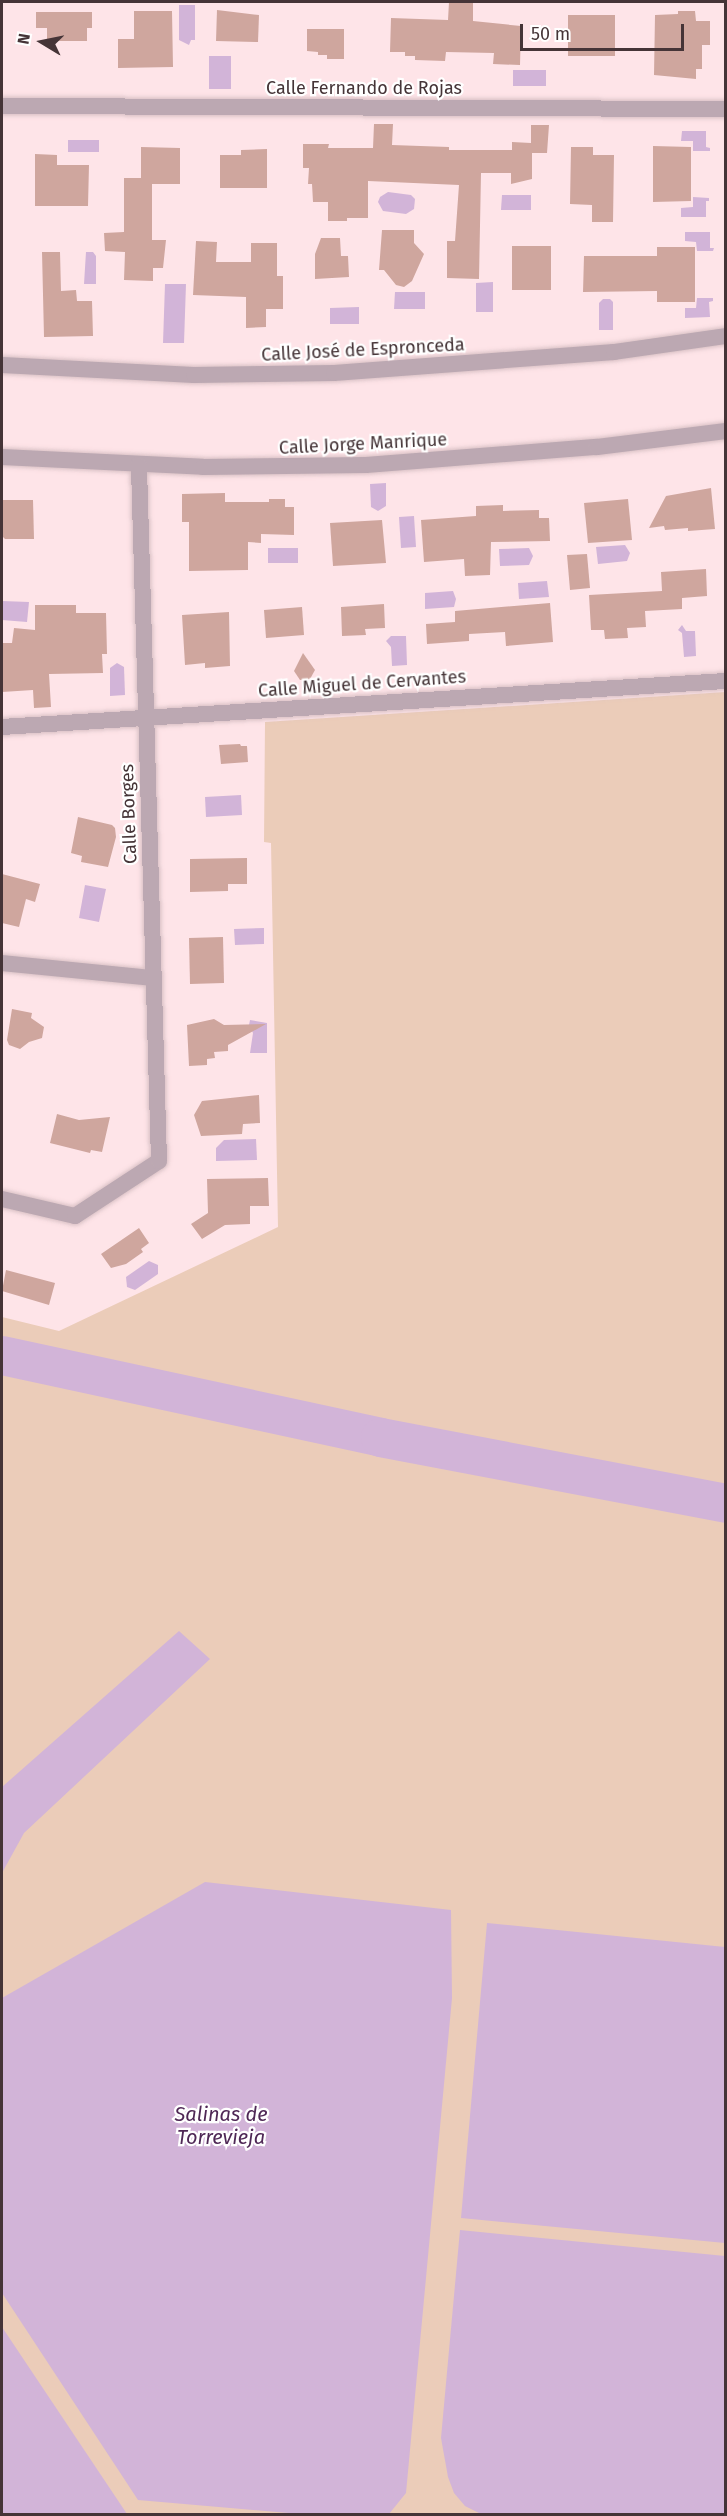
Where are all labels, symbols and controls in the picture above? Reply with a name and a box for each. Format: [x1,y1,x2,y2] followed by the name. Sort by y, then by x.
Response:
[12,12,72,72] north arrow
[523,12,686,50] scale bar
[531,23,570,45] text: 50 m
[14,32,34,46] text: N
[266,77,462,99] street label: Calle Fernando de Rojas
[261,334,465,366] street label: Calle José de Espronceda
[278,429,448,459] street label: Calle Jorge Manrique
[257,666,467,702] street label: Calle Miguel de Cervantes
[116,764,142,864] street label: Calle Borges
[175,2102,267,2149] water label: Salinas de Torrevieja

